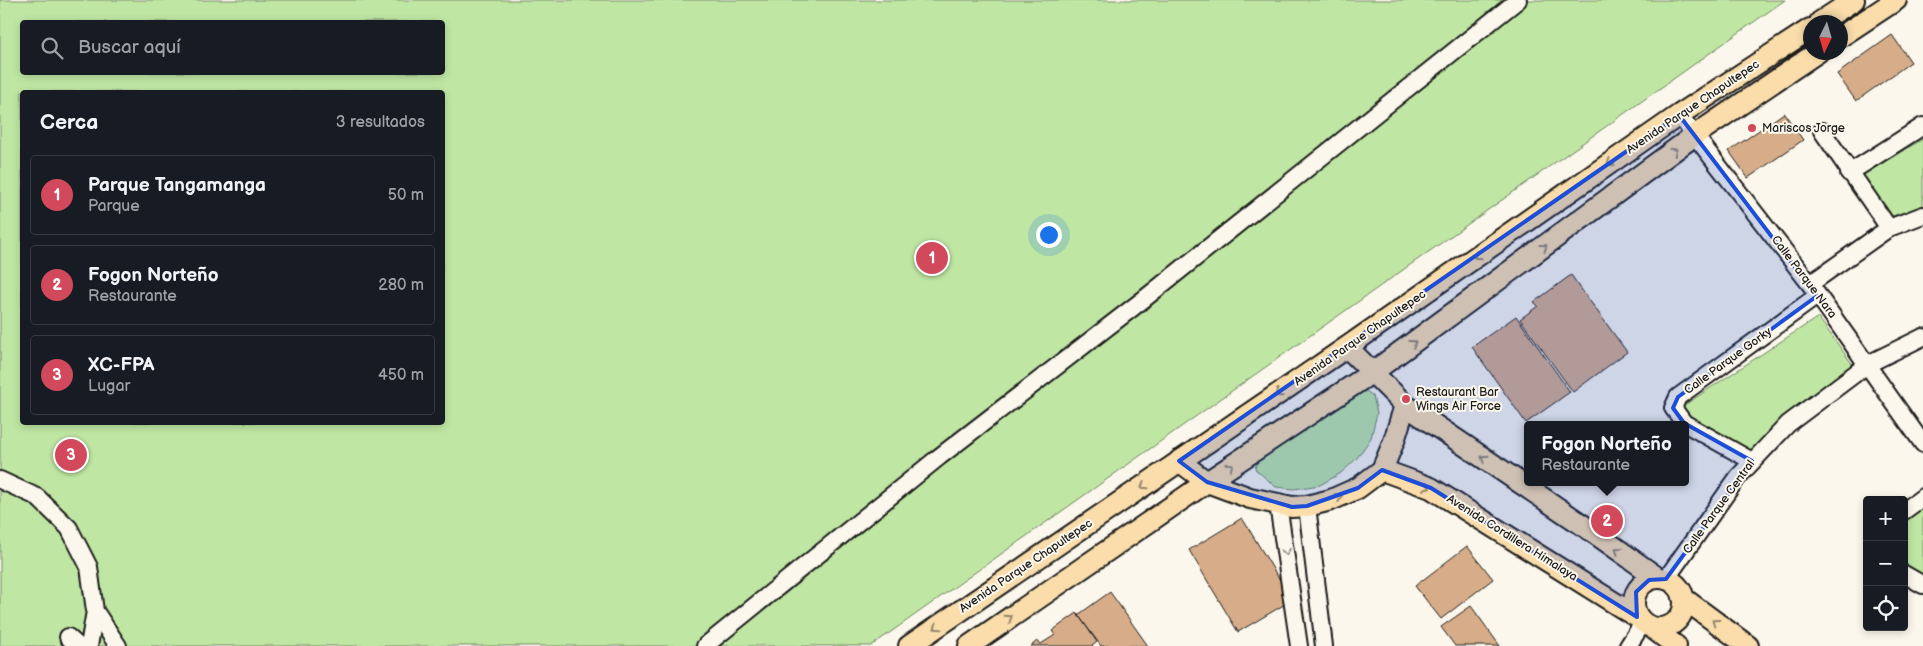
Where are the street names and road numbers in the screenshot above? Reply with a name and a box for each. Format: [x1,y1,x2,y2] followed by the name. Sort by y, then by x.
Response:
[1624,57,1762,157] street label: Avenida Parque Chapultepec
[1768,233,1840,321] street label: Calle Parque Nara
[1291,287,1429,389] street label: Avenida Parque Chapultepec
[1681,324,1775,398] street label: Calle Parque Gorky
[1680,457,1758,557] street label: Calle Parque Central
[1444,492,1580,585] street label: Avenida Cordillera Himalaya
[957,516,1095,616] street label: Avenida Parque Chapultepec

